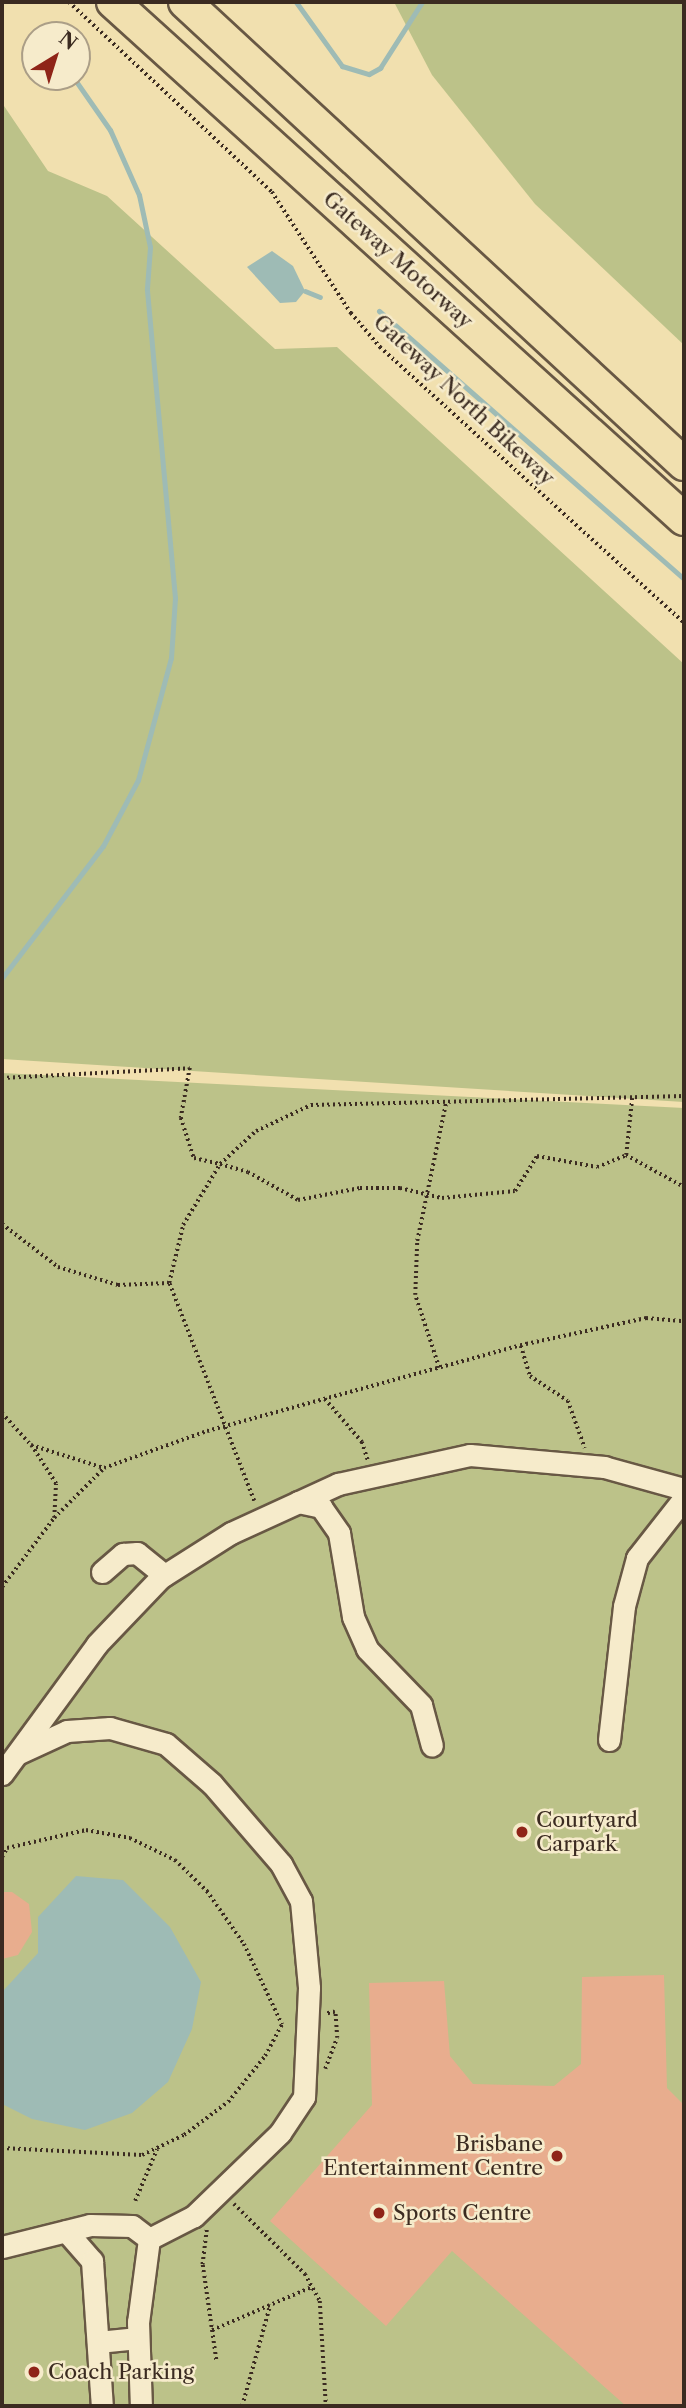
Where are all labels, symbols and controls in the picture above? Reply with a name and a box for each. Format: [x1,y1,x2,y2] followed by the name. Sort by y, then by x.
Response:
[21,21,91,91] north arrow
[54,26,82,55] text: N
[318,186,478,334] street label: Gateway Motorway
[368,309,560,491] street label: Gateway North Bikeway
[536,1807,638,1857] place label: Courtyard Carpark
[514,1824,530,1840] marker: Courtyard Carpark
[323,2131,543,2181] place label: Brisbane Entertainment Centre
[549,2148,565,2164] marker: Brisbane Entertainment Centre
[393,2200,531,2226] place label: Sports Centre
[371,2205,387,2221] marker: Sports Centre
[48,2359,194,2385] place label: Coach Parking
[26,2364,42,2380] marker: Coach Parking

